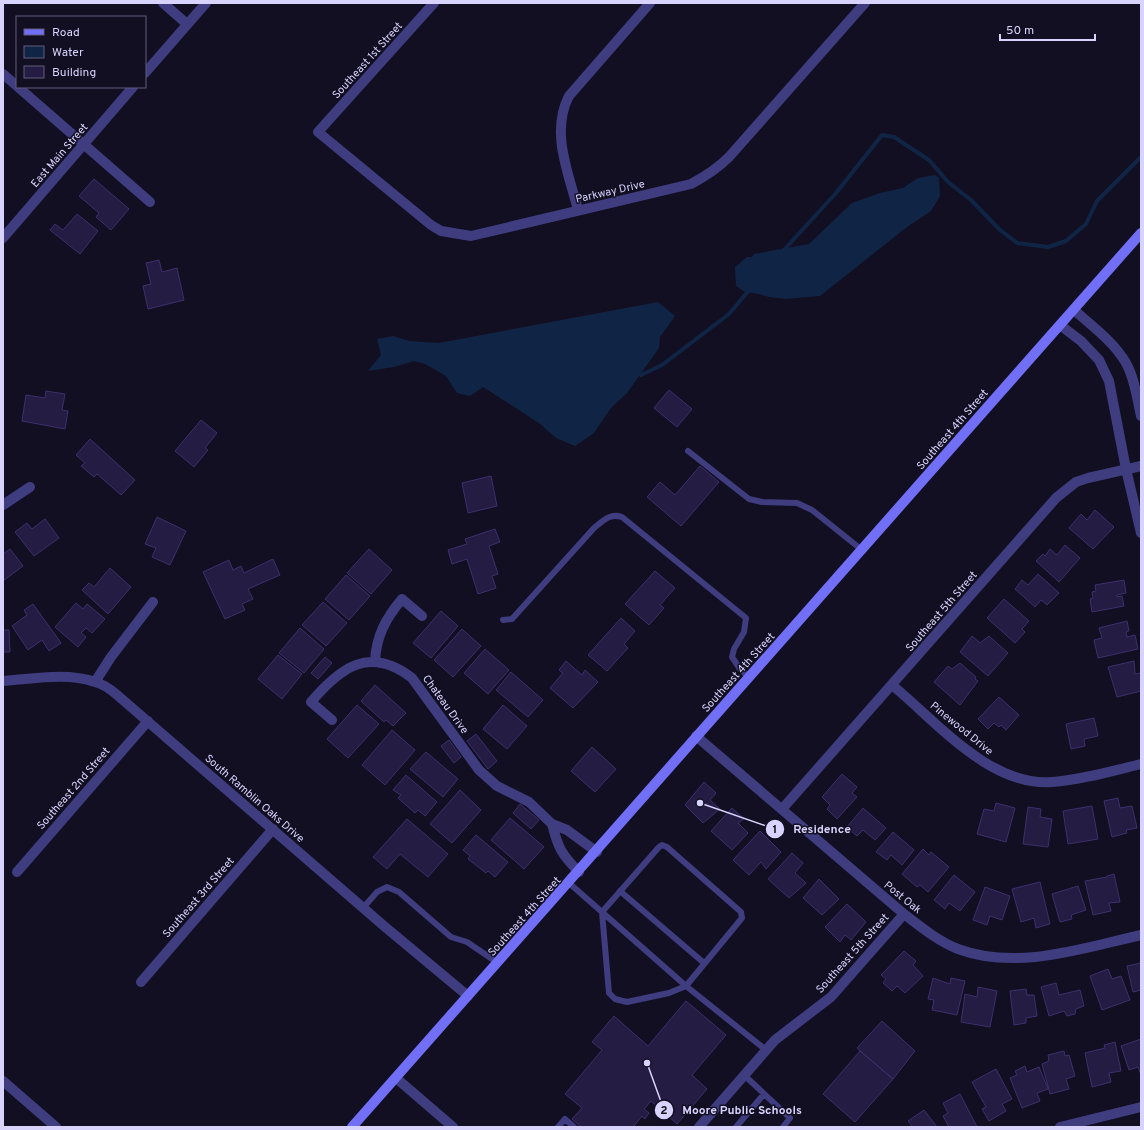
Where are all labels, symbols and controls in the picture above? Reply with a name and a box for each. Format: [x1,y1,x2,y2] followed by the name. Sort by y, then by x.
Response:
[16,16,146,88] legend
[1000,16,1095,42] scale bar
[330,19,406,102] street label: Southeast 1st Street
[1006,23,1034,39] text: 50 m
[52,25,80,41] text: Road
[52,45,84,61] text: Water
[52,65,96,81] text: Building
[28,121,91,191] street label: East Main Street
[574,177,646,207] street label: Parkway Drive
[914,386,992,473] street label: Southeast 4th Street
[903,568,981,655] street label: Southeast 5th Street
[699,630,778,715] street label: Southeast 4th Street
[419,672,471,737] street label: Chateau Drive
[927,699,996,759] street label: Pinewood Drive
[34,745,113,833] street label: Southeast 2nd Street
[202,752,307,846] street label: South Ramblin Oaks Drive
[765,817,858,841] callout: Residence
[773,822,777,838] text: 1
[793,822,851,838] text: Residence
[160,855,238,941] street label: Southeast 3rd Street
[485,874,564,959] street label: Southeast 4th Street
[881,878,924,917] street label: Post Oak
[813,911,892,996] street label: Southeast 5th Street
[654,1098,809,1122] callout: Moore Public Schools
[660,1103,668,1119] text: 2
[682,1103,802,1119] text: Moore Public Schools

